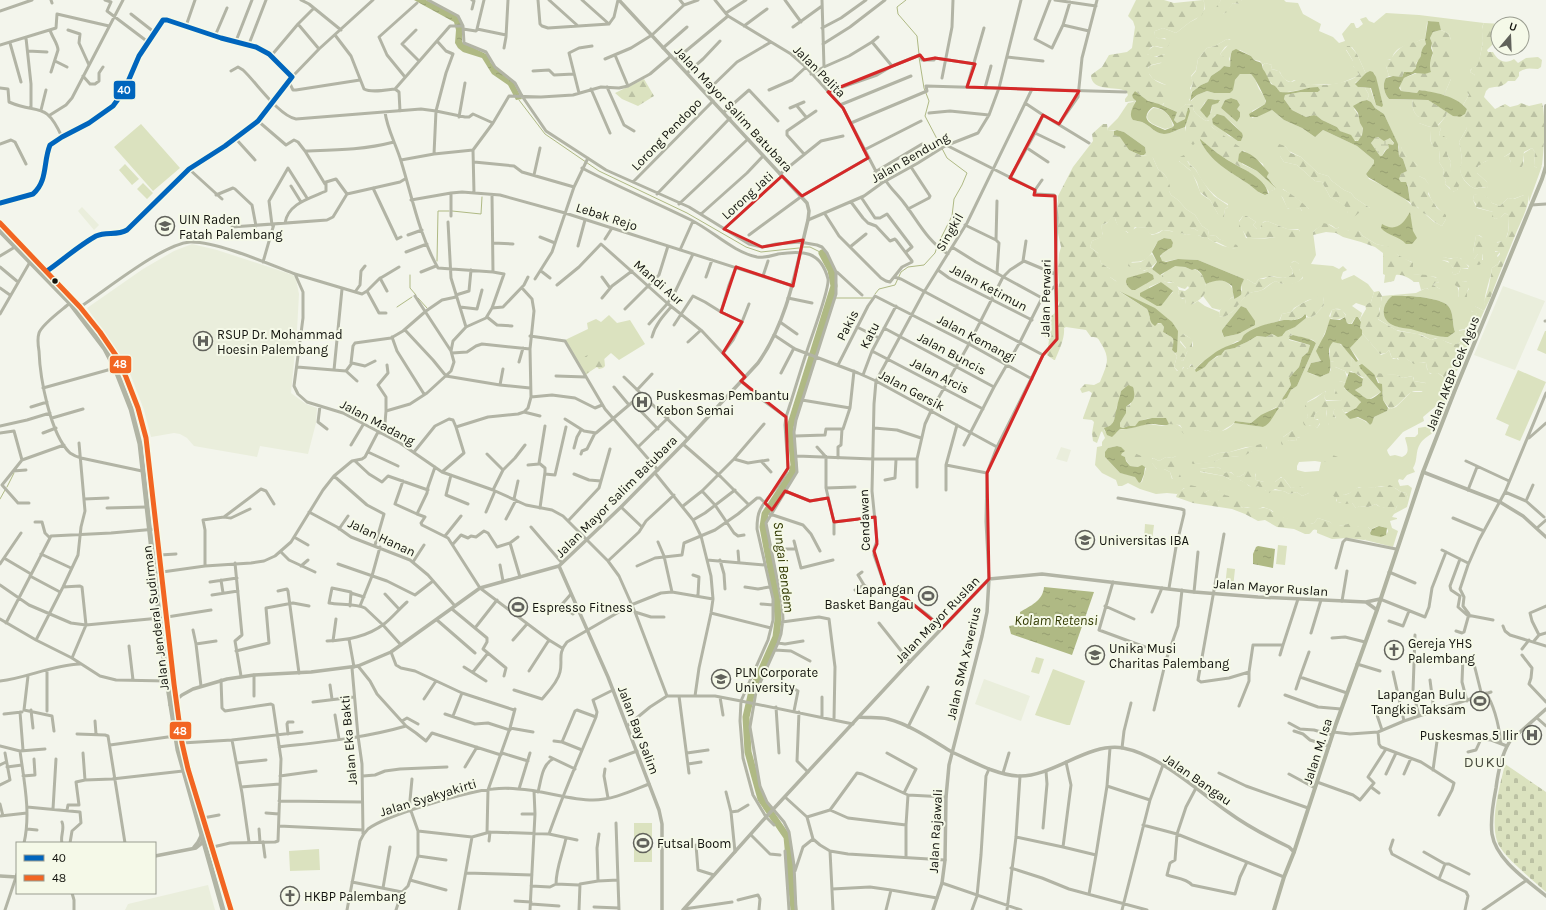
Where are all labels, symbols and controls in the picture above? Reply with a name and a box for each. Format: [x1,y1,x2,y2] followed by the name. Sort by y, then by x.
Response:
[1490,16,1530,56] north arrow
[1507,20,1519,34] text: U
[790,42,849,101] street label: Jalan Pelita
[672,44,796,175] street label: Jalan Mayor Salim Batubara
[113,80,136,100] line badge: 40
[117,84,131,97] text: 40
[628,95,705,174] street label: Lorong Pendopo
[869,129,952,186] street label: Jalan Bendung
[718,168,776,222] street label: Lorong Jati
[574,199,640,233] street label: Lebak Rejo
[932,210,966,254] street label: Singkil
[179,212,283,242] place label: UIN Raden Fatah Palembang
[154,215,176,237] school or university icon: UIN Raden Fatah Palembang
[631,257,687,308] street label: Mandi Aur
[1037,259,1054,337] street label: Jalan Perwari
[948,261,1030,314] street label: Jalan Ketimun
[50,276,60,286] unlabelled marker
[833,307,862,343] street label: Pakis
[935,311,1019,366] street label: Jalan Kemangi
[1423,313,1482,433] street label: Jalan AKBP Cek Agus
[856,319,882,351] street label: Katu
[217,327,343,357] place label: RSUP Dr. Mohammad Hoesin Palembang
[915,329,989,378] street label: Jalan Buncis
[192,330,214,352] hospital icon: RSUP Dr. Mohammad Hoesin Palembang
[908,354,972,397] street label: Jalan Arcis
[109,355,132,374] line badge: 48
[113,358,127,371] text: 48
[876,367,947,414] street label: Jalan Gersik
[656,388,789,418] place label: Puskesmas Pembantu Kebon Semai
[631,391,653,413] hospital icon: Puskesmas Pembantu Kebon Semai
[338,396,418,449] street label: Jalan Madang
[552,432,680,560] street label: Jalan Mayor Salim Batubara
[856,489,873,551] street label: Cendawan
[346,515,418,560] street label: Jalan Hanan
[769,521,798,614] water label: Sungai Bendem
[1074,529,1096,551] school or university icon: Universitas IBA
[1099,533,1190,548] place label: Universitas IBA
[139,545,172,691] street label: Jalan Jenderal Sudirman
[892,573,983,666] street label: Jalan Mayor Ruslan
[1213,576,1329,599] street label: Jalan Mayor Ruslan
[825,582,914,612] place label: Lapangan Basket Bangau
[917,585,939,607] sports icon: Lapangan Basket Bangau
[507,596,529,618] sports icon: Espresso Fitness
[532,600,633,615] place label: Espresso Fitness
[943,605,984,721] street label: Jalan SMA Xaverius
[1014,612,1098,629] water label: Kolam Retensi
[1408,636,1476,666] place label: Gereja YHS Palembang
[1383,639,1405,661] church icon: Gereja YHS Palembang
[1109,641,1230,671] place label: Unika Musi Charitas Palembang
[1084,644,1106,666] school or university icon: Unika Musi Charitas Palembang
[735,665,818,695] place label: PLN Corporate University
[710,668,732,690] school or university icon: PLN Corporate University
[615,684,662,776] street label: Jalan Bay Salim
[1371,687,1466,717] place label: Lapangan Bulu Tangkis Taksam
[1469,690,1491,712] sports icon: Lapangan Bulu Tangkis Taksam
[337,694,360,786] street label: Jalan Eka Bakti
[1300,716,1335,786] street label: Jalan M. Isa
[169,721,192,740] line badge: 48
[1521,724,1543,746] hospital icon: Puskesmas 5 Ilir
[173,725,187,738] text: 48
[1420,728,1518,743] place label: Puskesmas 5 Ilir
[1161,750,1235,808] street label: Jalan Bangau
[1464,753,1506,771] district label: DUKU
[378,776,478,819] street label: Jalan Syakyakirti
[926,788,945,874] street label: Jalan Rajawali
[632,832,654,854] sports icon: Futsal Boom
[657,836,731,851] place label: Futsal Boom
[16,842,156,894] legend
[52,851,66,865] text: 40
[52,871,66,885] text: 48
[279,885,301,907] church icon: HKBP Palembang
[304,889,406,904] place label: HKBP Palembang

